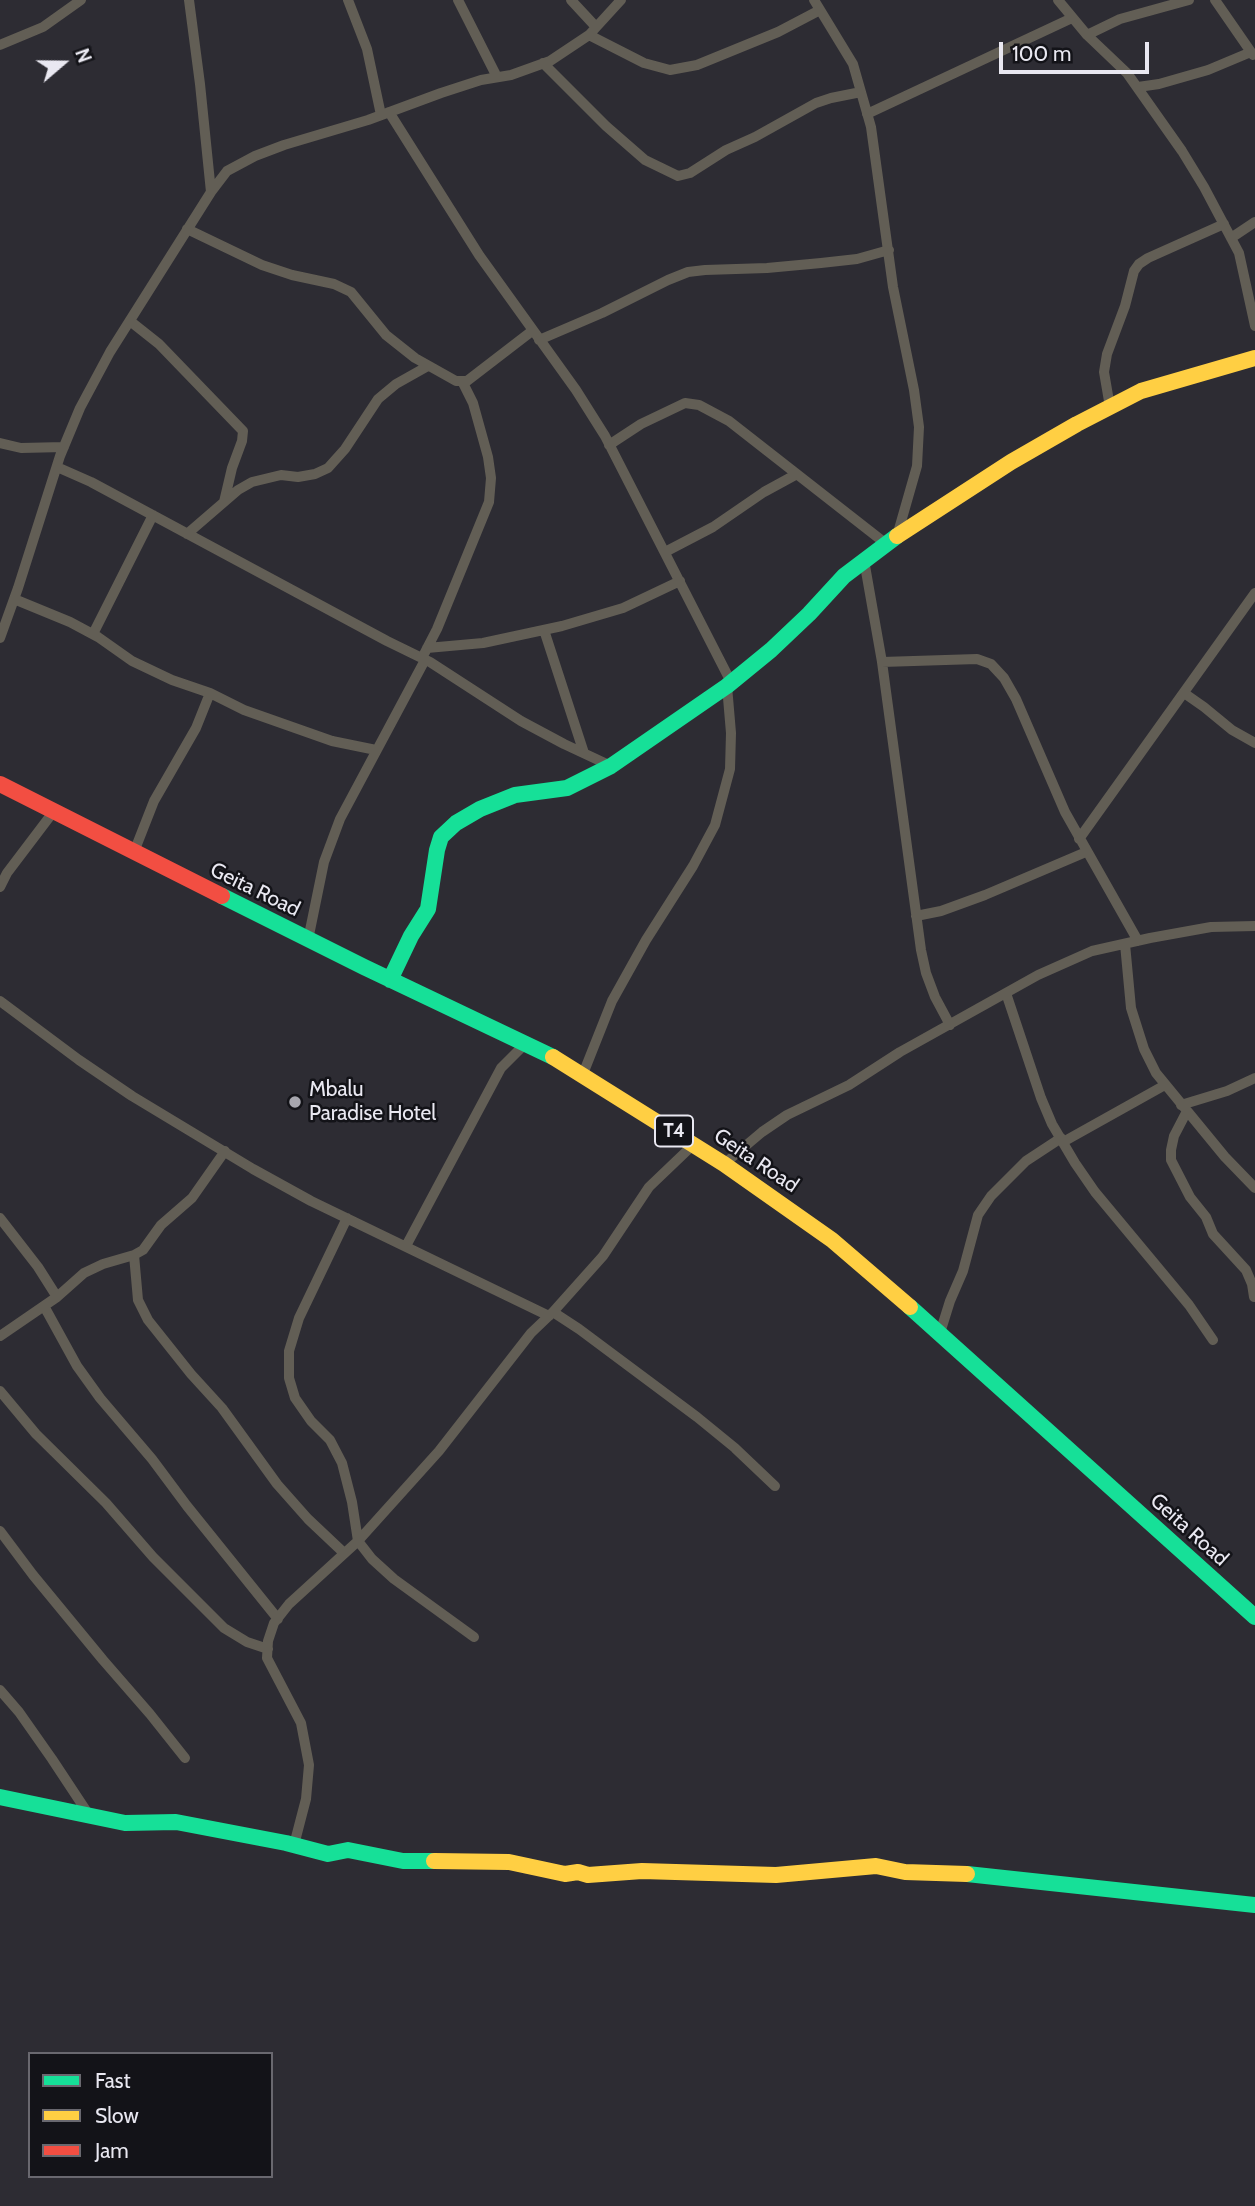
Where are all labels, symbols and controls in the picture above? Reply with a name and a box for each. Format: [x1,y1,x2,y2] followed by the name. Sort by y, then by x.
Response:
[28,28,98,98] north arrow
[1003,28,1154,72] scale bar
[1012,41,1071,66] text: 100 m
[70,45,96,66] text: N
[206,857,304,923] street label: Geita Road
[309,1077,436,1127] place label: Mbalu Paradise Hotel
[287,1094,303,1110] marker: Mbalu Paradise Hotel
[655,1116,693,1147] road number: T4
[709,1124,803,1198] street label: Geita Road
[1145,1488,1233,1572] street label: Geita Road
[28,2052,273,2178] legend
[95,2068,131,2093] text: Fast
[95,2103,139,2128] text: Slow
[95,2138,129,2163] text: Jam

